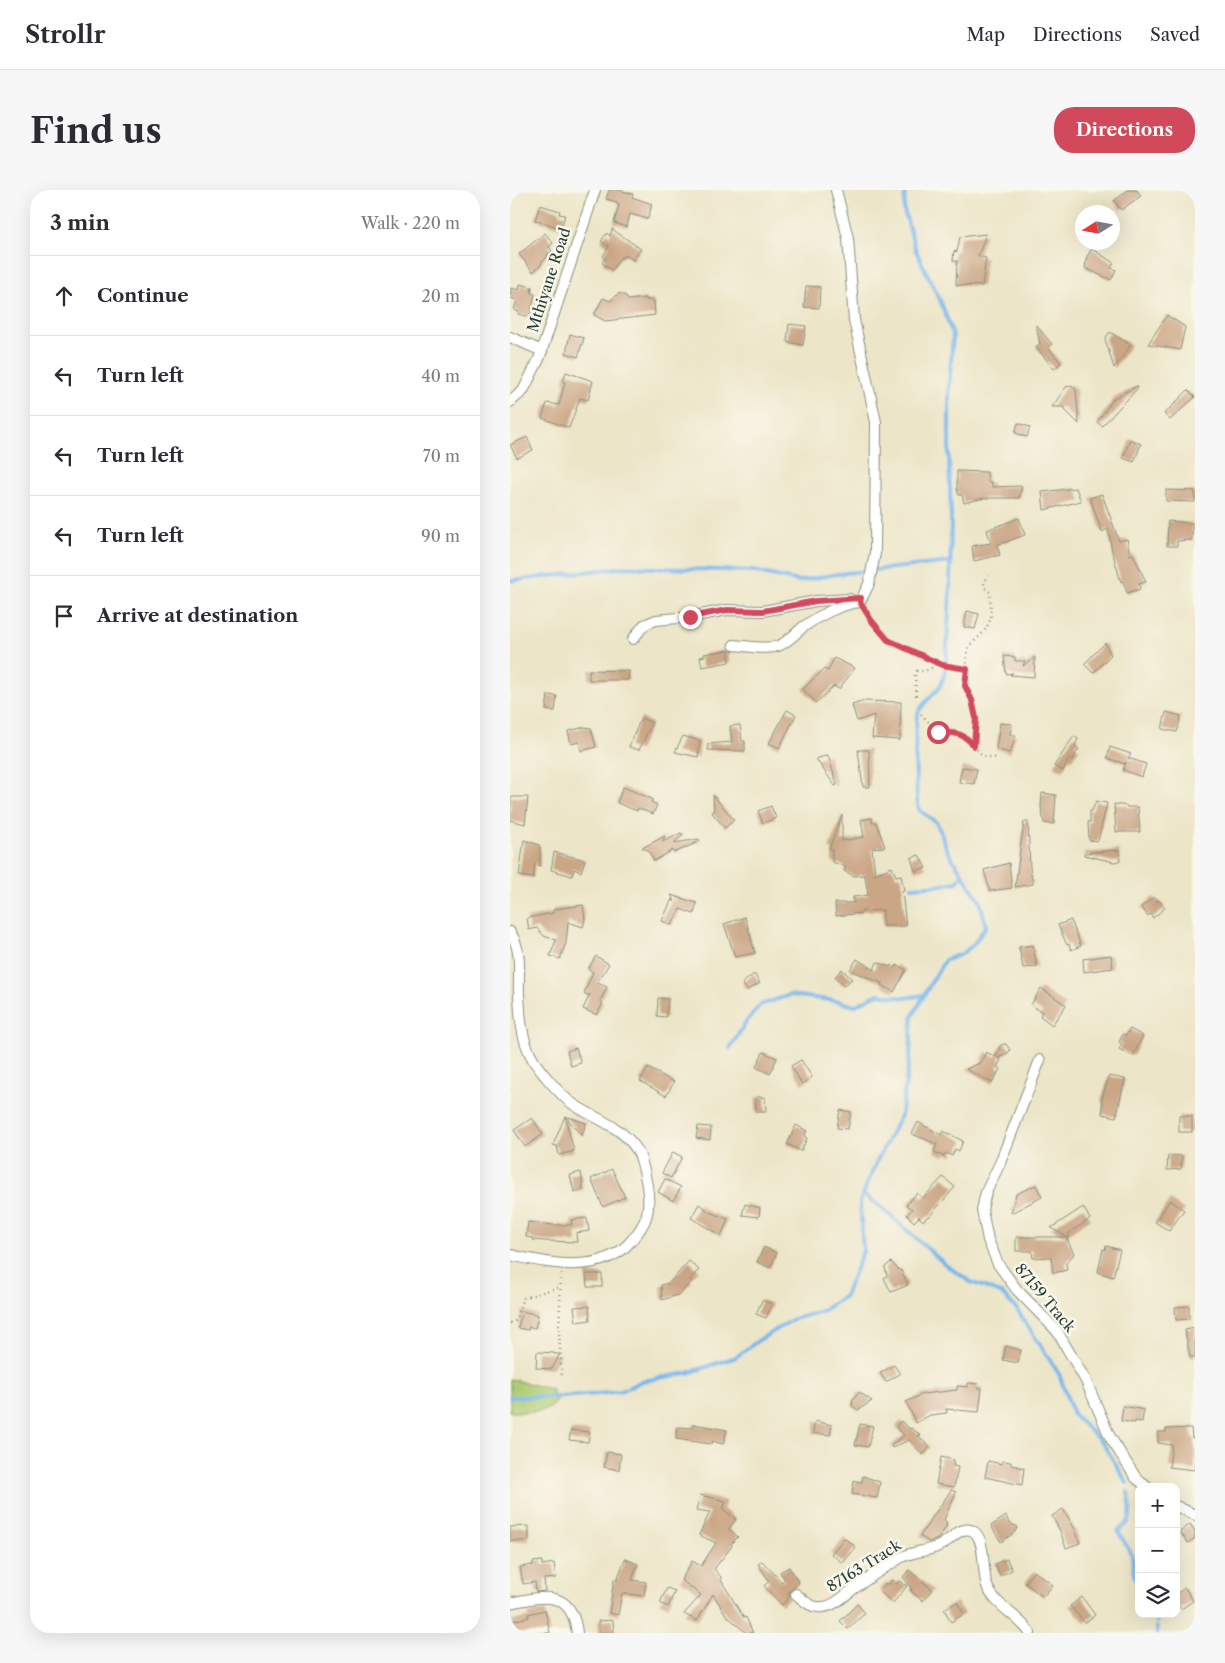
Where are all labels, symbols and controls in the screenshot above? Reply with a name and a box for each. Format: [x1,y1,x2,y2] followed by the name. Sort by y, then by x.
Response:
[25,20,105,49] text: Strollr
[966,24,1005,46] text: Map
[1033,24,1122,46] text: Directions
[1150,24,1200,46] text: Saved
[1054,107,1195,153] button: Directions
[30,109,162,152] text: Find us
[1075,205,1120,250] north arrow
[50,210,110,235] text: 3 min
[361,213,460,233] text: Walk · 220 m
[523,225,574,334] street label: Mthiyane Road
[50,282,78,310] icon: ahead
[97,284,189,307] text: Continue
[421,286,460,306] text: 20 m
[50,362,78,390] icon: left
[97,364,184,387] text: Turn left
[421,366,460,386] text: 40 m
[50,442,78,470] icon: left
[97,444,184,467] text: Turn left
[423,446,460,466] text: 70 m
[50,522,78,550] icon: left
[97,524,184,547] text: Turn left
[421,526,460,546] text: 90 m
[50,602,78,630] icon: arrive
[97,604,298,627] text: Arrive at destination
[679,606,702,629] route end
[927,721,950,744] route start
[1011,1259,1081,1337] street label: 87159 Track
[1135,1483,1180,1618] map controls
[1135,1483,1180,1528] button: +
[1135,1528,1180,1573] button: −
[823,1534,906,1596] street label: 87163 Track
[1135,1573,1180,1618] button: layers

